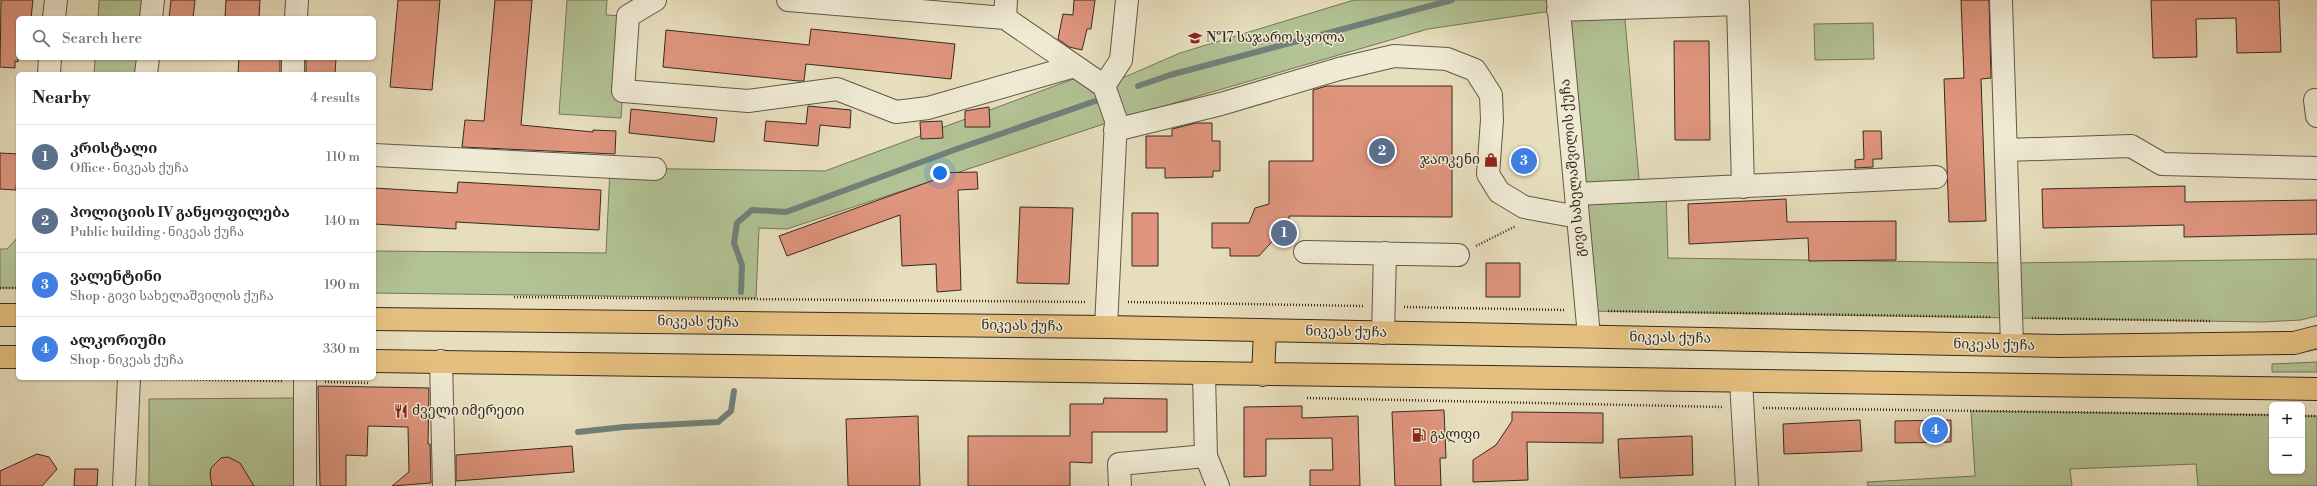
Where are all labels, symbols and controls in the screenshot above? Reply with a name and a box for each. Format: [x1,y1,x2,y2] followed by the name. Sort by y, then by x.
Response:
[16,16,376,60] search box
[30,27,52,49] icon: search
[62,29,142,48] text: Search here
[1206,29,1345,47] place label: №17 საჯარო სკოლა
[1187,30,1203,46] school or university icon: №17 საჯარო სკოლა
[1556,78,1590,258] street label: გივი სახელაშვილის ქუჩა
[32,87,91,109] text: Nearby
[310,90,360,106] text: 4 results
[1369,136,1395,166] pin: 2
[70,139,157,158] text: კრისტალი
[1511,146,1537,176] pin: 3
[42,149,48,165] text: 1
[326,149,360,165] text: 110 m
[1420,151,1480,169] place label: ჯაოკენი
[1483,152,1499,168] shop icon: ჯაოკენი
[70,160,189,176] text: Office · ნიკეას ქუჩა
[930,163,950,183] your location
[70,203,290,222] text: პოლიციის IV განყოფილება
[41,213,49,229] text: 2
[324,213,360,229] text: 140 m
[1271,218,1297,248] pin: 1
[70,224,244,240] text: Public building · ნიკეას ქუჩა
[70,267,162,286] text: ვალენტინი
[41,277,49,293] text: 3
[324,277,360,293] text: 190 m
[70,288,274,304] text: Shop · გივი სახელაშვილის ქუჩა
[657,312,739,332] street label: ნიკეას ქუჩა
[981,316,1063,336] street label: ნიკეას ქუჩა
[1305,322,1387,342] street label: ნიკეას ქუჩა
[1629,328,1711,348] street label: ნიკეას ქუჩა
[70,331,166,350] text: ალკორიუმი
[1953,335,2035,355] street label: ნიკეას ქუჩა
[41,341,49,357] text: 4
[323,341,360,357] text: 330 m
[70,352,184,368] text: Shop · ნიკეას ქუჩა
[412,402,525,420] place label: ძველი იმერეთი
[2269,402,2305,474] map controls
[2269,402,2305,438] button: +
[393,403,409,419] restaurant icon: ძველი იმერეთი
[1922,415,1948,445] pin: 4
[1430,426,1480,444] place label: გალფი
[1411,427,1427,443] fuel station icon: გალფი
[2269,438,2305,474] button: −

